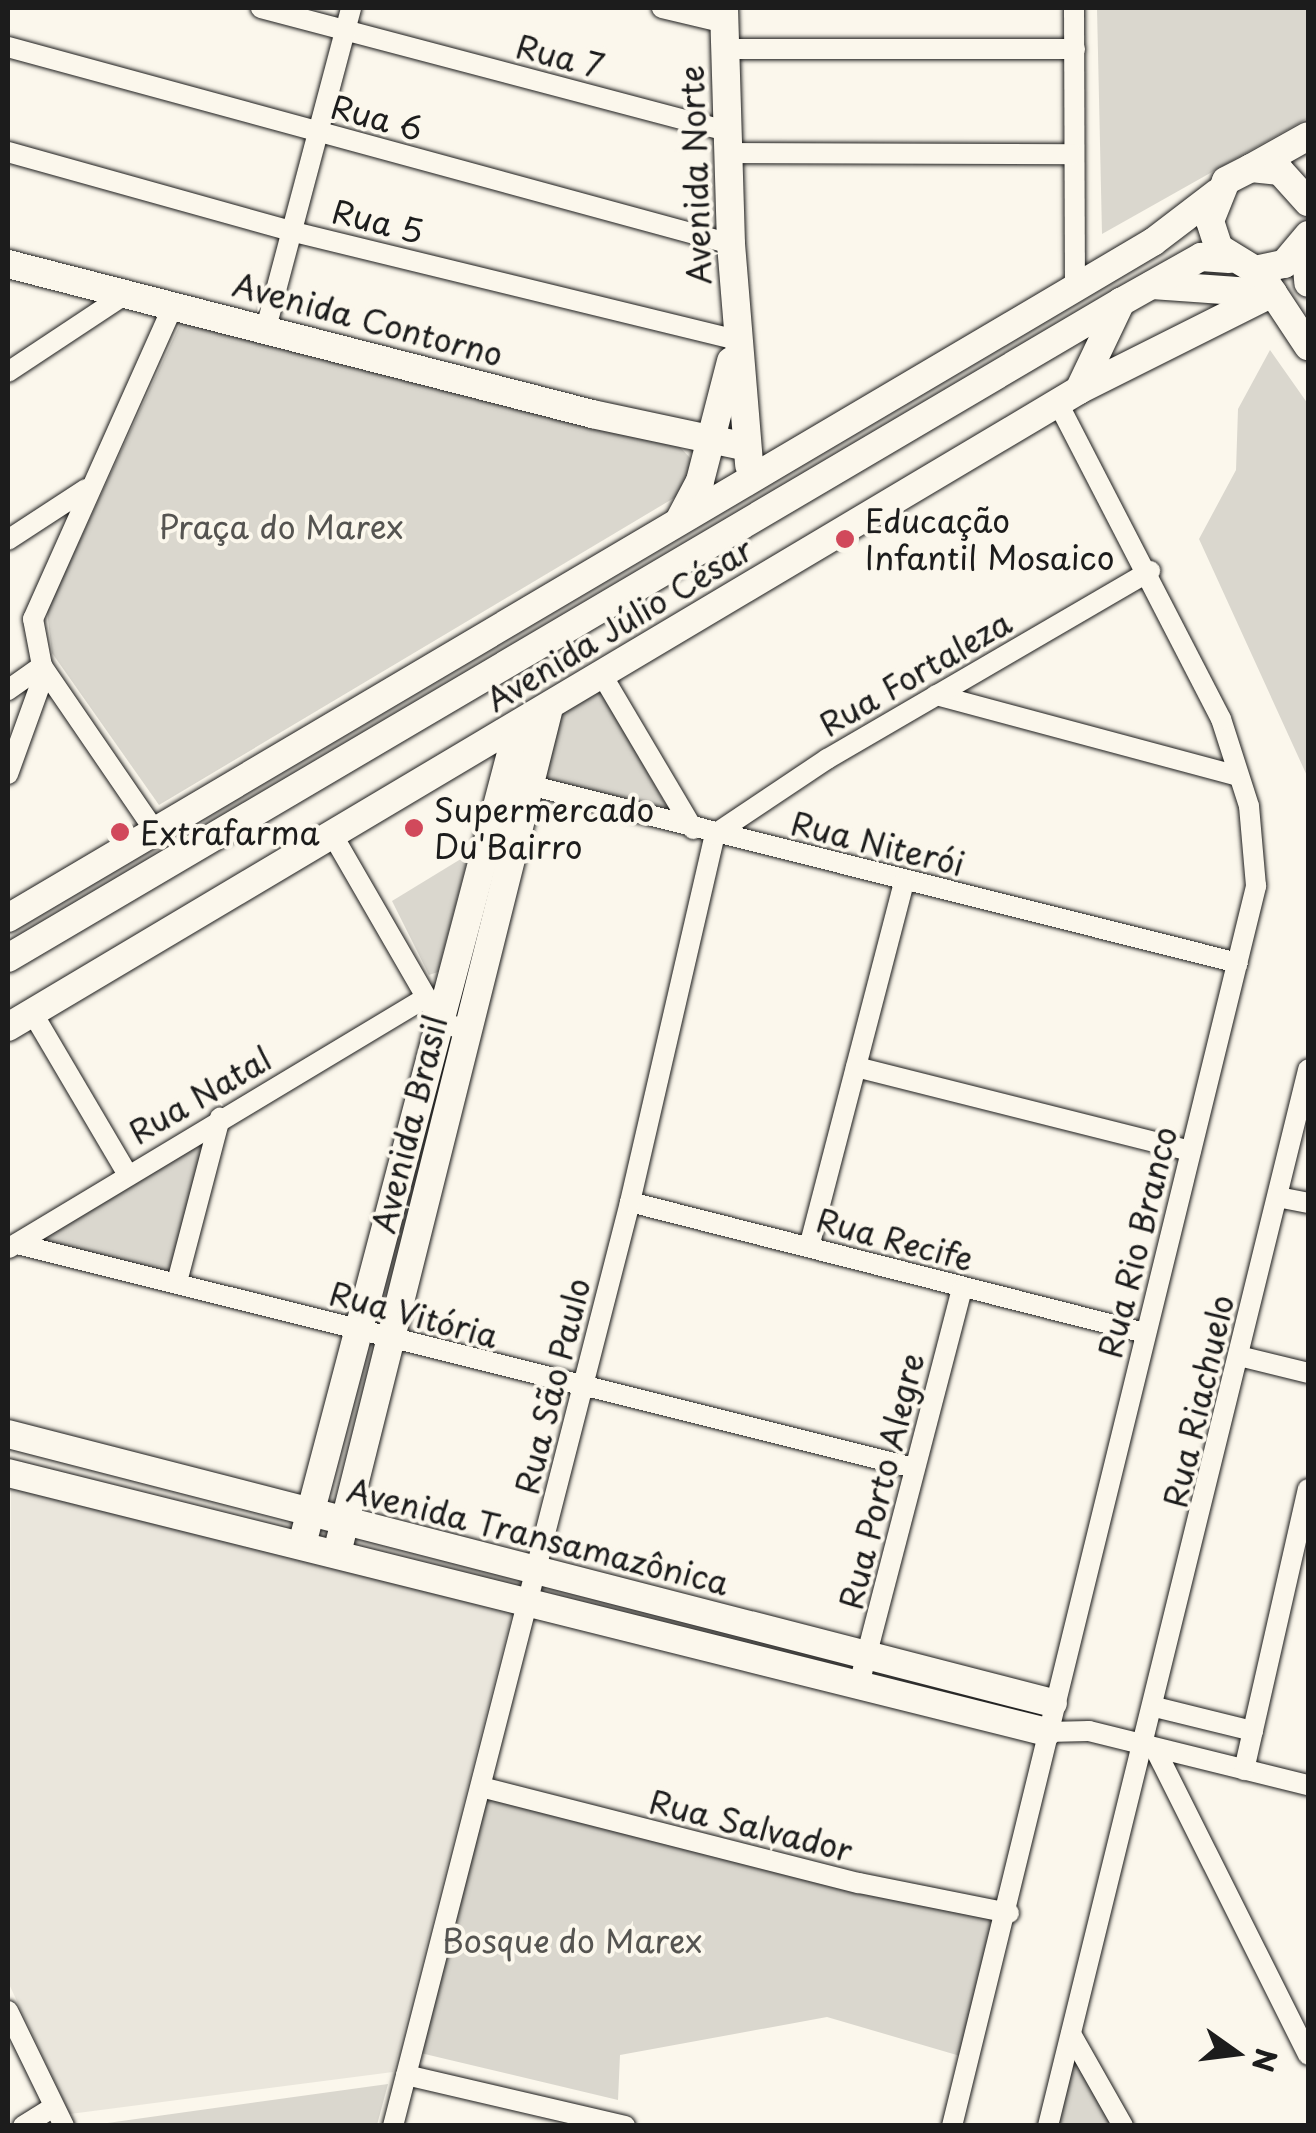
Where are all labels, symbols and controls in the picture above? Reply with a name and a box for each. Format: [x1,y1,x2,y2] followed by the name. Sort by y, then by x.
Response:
[512,26,608,86] street label: Rua 7
[672,64,718,286] street label: Avenida Norte
[326,86,428,148] street label: Rua 6
[329,191,427,251] street label: Rua 5
[229,265,507,373] street label: Avenida Contorno
[865,502,1114,577] place label: Educação Infantil Mosaico
[158,507,404,545] park label: Praça do Marex
[834,528,856,550] marker: Educação Infantil Mosaico
[478,529,760,719] street label: Avenida Júlio César
[812,603,1018,743] street label: Rua Fortaleza
[434,791,654,866] place label: Supermercado Du'Bairro
[787,803,969,883] street label: Rua Niterói
[140,813,320,851] place label: Extrafarma
[403,817,425,839] marker: Supermercado Du'Bairro
[109,821,131,843] marker: Extrafarma
[363,1011,455,1237] street label: Avenida Brasil
[121,1038,279,1152] street label: Rua Natal
[1089,1120,1185,1364] street label: Rua Rio Branco
[811,1199,979,1279] street label: Rua Recife
[324,1273,504,1355] street label: Rua Vitória
[507,1274,597,1498] street label: Rua São Paulo
[1155,1290,1241,1512] street label: Rua Riachuelo
[831,1349,931,1613] street label: Rua Porto Alegre
[345,1470,731,1602] street label: Avenida Transamazônica
[646,1781,856,1869] street label: Rua Salvador
[440,1921,704,1959] park label: Bosque do Marex
[1186,2003,1286,2103] north arrow
[1242,2044,1289,2076] text: N

